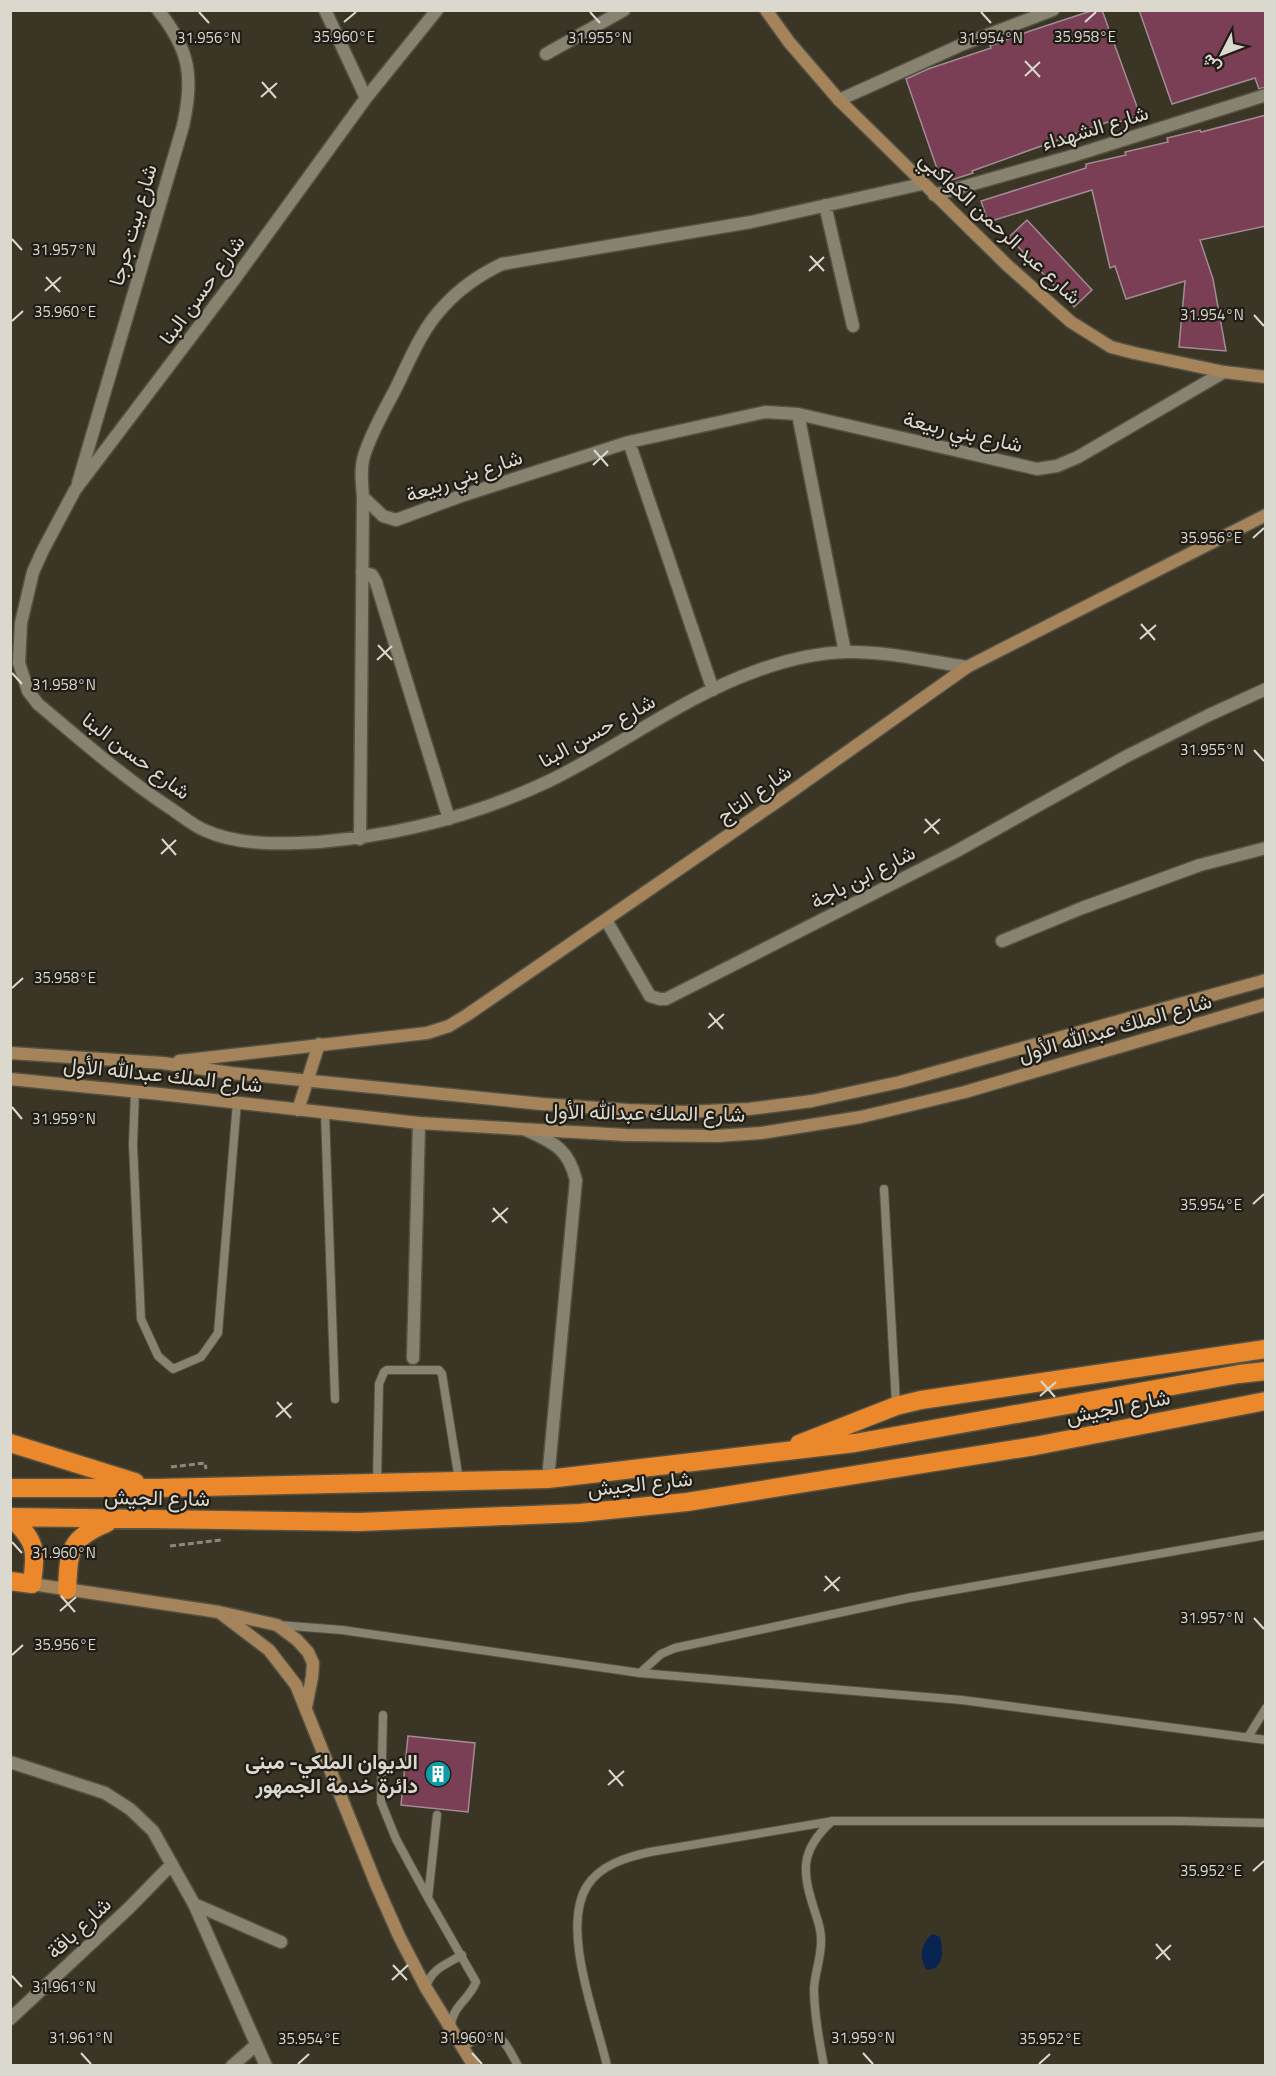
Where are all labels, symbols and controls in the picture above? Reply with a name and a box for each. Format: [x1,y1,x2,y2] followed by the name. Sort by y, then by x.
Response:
[1192,24,1252,84] north arrow
[313,25,375,48] text: 35.960°E
[1054,25,1116,48] text: 35.958°E
[177,26,241,49] text: 31.956°N
[568,26,632,49] text: 31.955°N
[959,26,1023,49] text: 31.954°N
[1195,49,1226,79] text: ش
[1037,96,1152,159] street label: شارع الشهداء
[911,143,1089,313] street label: شارع عبد الرحمن الكواكبي
[99,160,165,289] street label: شارع بيت جرجا
[150,228,252,351] street label: شارع حسن البنا
[32,238,96,261] text: 31.957°N
[34,300,96,323] text: 35.960°E
[1180,303,1244,326] text: 31.954°N
[900,402,1026,462] street label: شارع بني ربيعة
[401,440,527,512] street label: شارع بني ربيعة
[1180,526,1242,549] text: 35.956°E
[32,673,96,696] text: 31.958°N
[532,685,661,775] street label: شارع حسن البنا
[75,704,198,807] street label: شارع حسن البنا
[1180,738,1244,761] text: 31.955°N
[709,756,798,831] street label: شارع التاج
[804,836,921,916] street label: شارع ابن باجة
[34,966,96,989] text: 35.958°E
[1014,984,1215,1070] street label: شارع الملك عبدالله الأول
[62,1048,264,1100] street label: شارع الملك عبدالله الأول
[545,1094,745,1130] street label: شارع الملك عبدالله الأول
[32,1107,96,1130] text: 31.959°N
[1180,1193,1242,1216] text: 35.954°E
[1063,1380,1173,1432] street label: شارع الجيش
[586,1462,694,1504] street label: شارع الجيش
[104,1480,210,1514] street label: شارع الجيش
[32,1541,96,1564] text: 31.960°N
[1180,1606,1244,1629] text: 31.957°N
[34,1633,96,1656] text: 35.956°E
[245,1745,418,1801] place label: الديوان الملكي- مبنى دائرة خدمة الجمهور
[423,1759,453,1789] building icon: الديوان الملكي- مبنى دائرة خدمة الجمهور
[1180,1859,1242,1882] text: 35.952°E
[39,1889,118,1966] street label: شارع باقة
[32,1975,96,1998] text: 31.961°N
[49,2026,113,2049] text: 31.961°N
[440,2026,504,2049] text: 31.960°N
[831,2026,895,2049] text: 31.959°N
[278,2027,340,2050] text: 35.954°E
[1019,2027,1081,2050] text: 35.952°E

